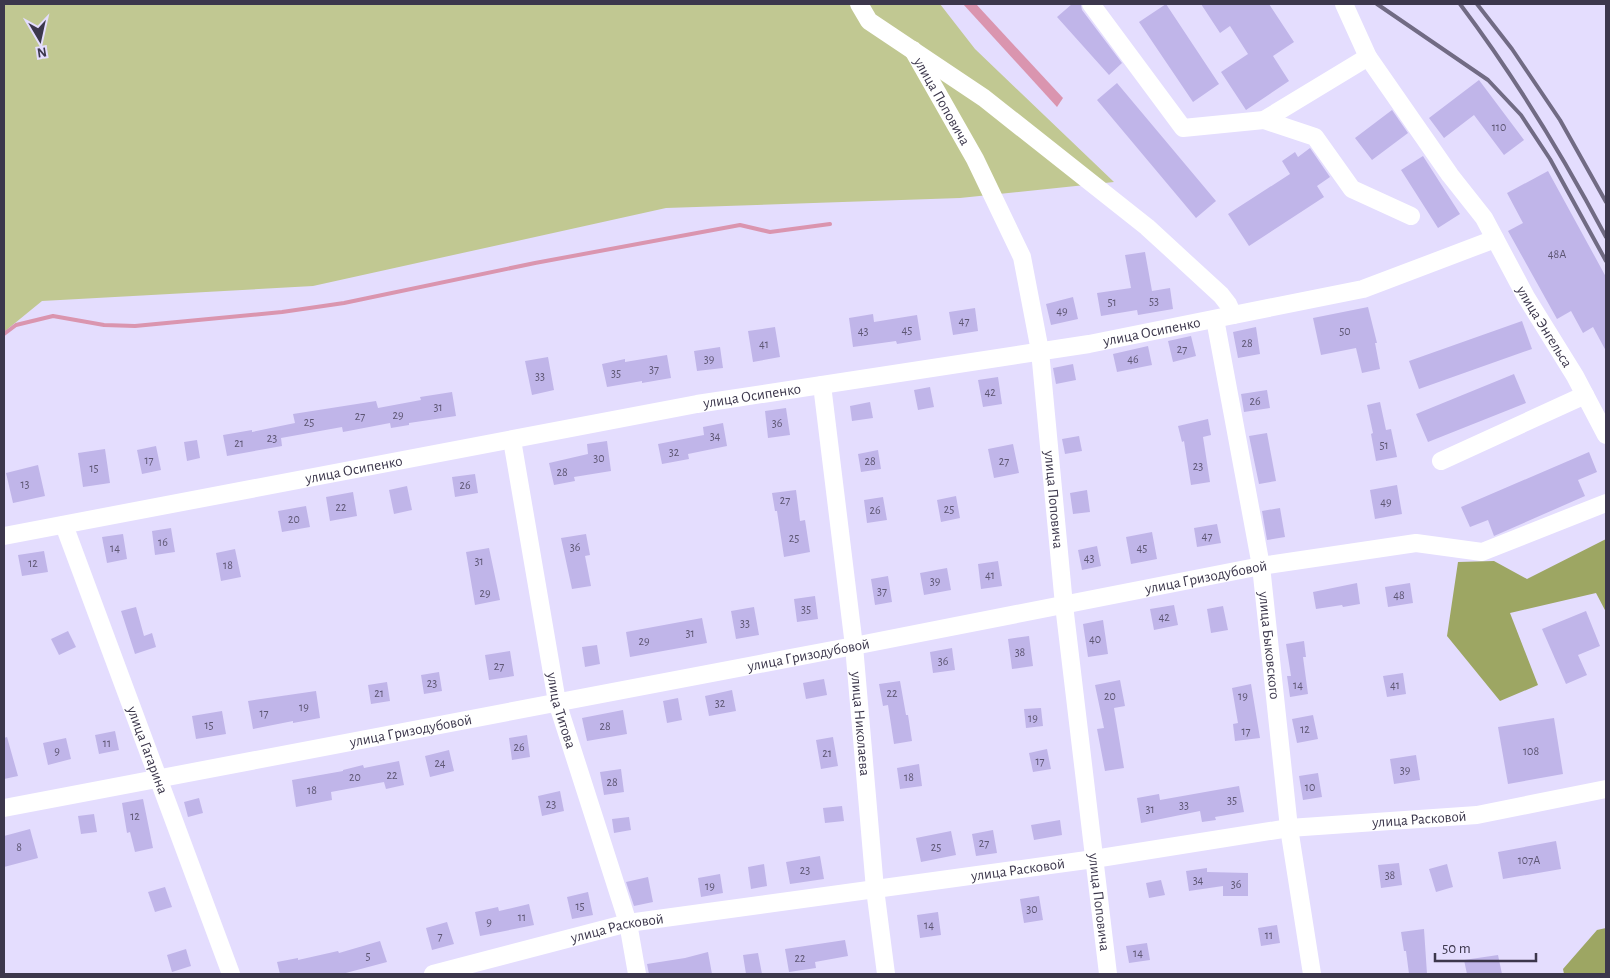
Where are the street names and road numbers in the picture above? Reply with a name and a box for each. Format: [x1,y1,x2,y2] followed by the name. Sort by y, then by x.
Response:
[910,54,973,148] street label: улица Поповича
[1513,283,1575,370] street label: улица Энгельса
[1101,315,1202,349] street label: улица Осипенко
[701,381,802,411] street label: улица Осипенко
[1041,449,1066,549] street label: улица Поповича
[303,453,404,487] street label: улица Осипенко
[1143,558,1268,597] street label: улица Гризодубовой
[1256,590,1282,700] street label: улица Быковского
[745,636,871,674] street label: улица Гризодубовой
[544,670,578,751] street label: улица Титова
[848,670,872,777] street label: улица Николаева
[124,703,170,796] street label: улица Гагарина
[347,712,473,750] street label: улица Гризодубовой
[1371,809,1467,830] street label: улица Расковой
[1086,851,1112,952] street label: улица Поповича
[969,856,1066,884] street label: улица Расковой
[568,911,664,946] street label: улица Расковой

